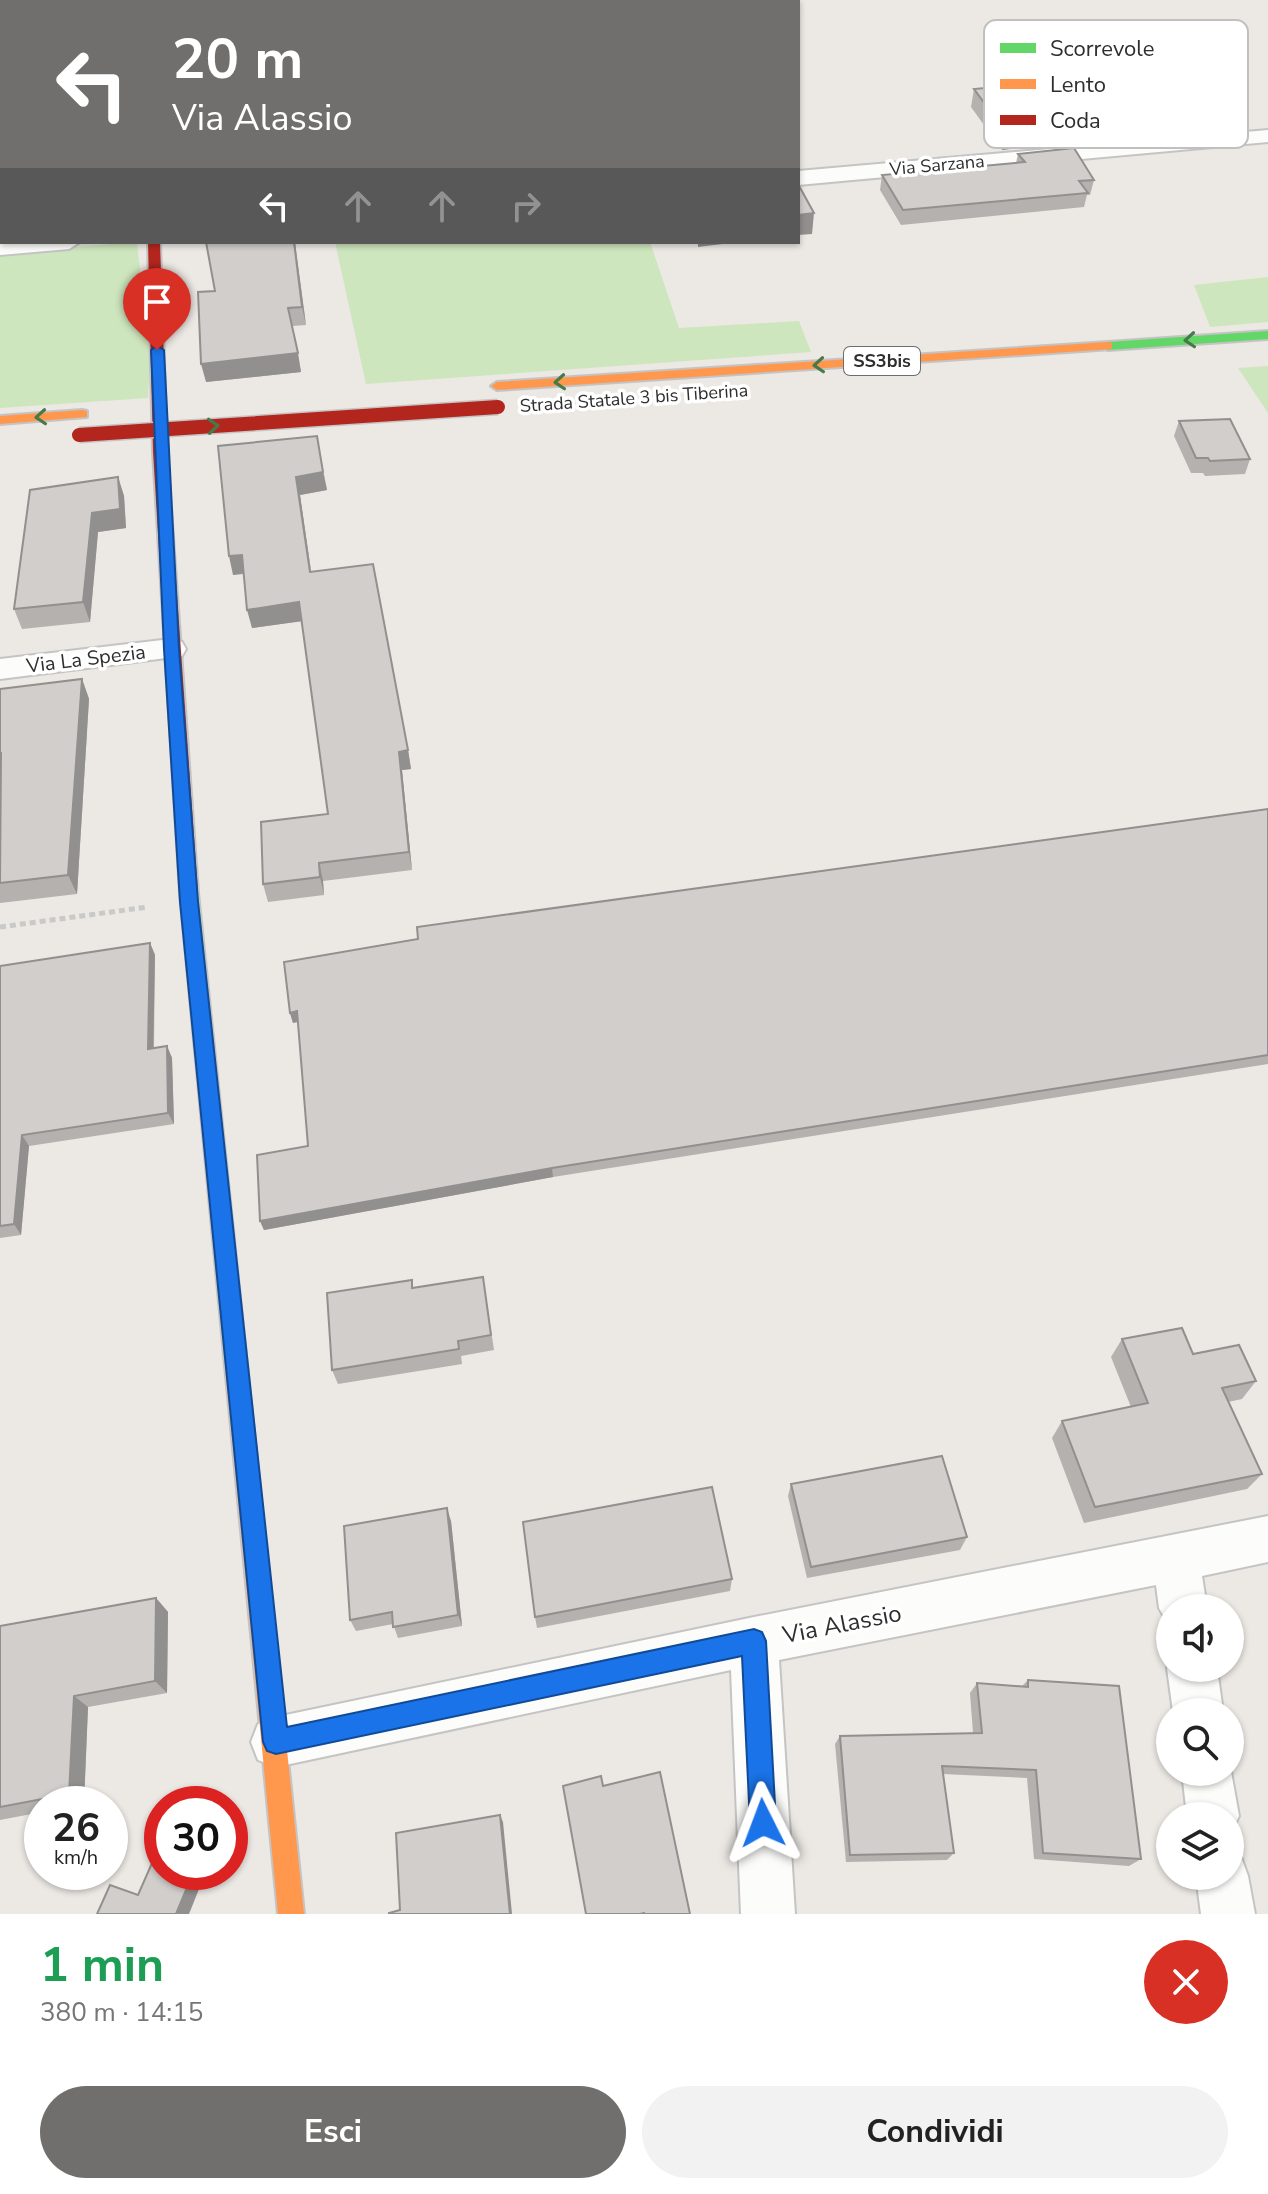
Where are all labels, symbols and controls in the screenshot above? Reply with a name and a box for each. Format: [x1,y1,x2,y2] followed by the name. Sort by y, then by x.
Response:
[984,20,1248,148] legend
[172,21,303,98] text: 20 m
[40,32,144,136] icon: left
[1050,34,1154,64] text: Scorrevole
[1050,70,1106,100] text: Lento
[172,94,352,143] text: Via Alassio
[1050,106,1101,136] text: Coda
[887,149,986,181] street label: Via Sarzana
[252,184,296,228] icon: left
[336,184,380,228] icon: ahead
[420,184,464,228] icon: ahead
[504,184,548,228] icon: right
[123,268,191,350] pin
[135,280,179,324] icon: arrive
[1183,331,1196,348] one-way arrow
[844,347,920,375] road number: SS3bis
[812,356,825,373] one-way arrow
[553,373,566,390] one-way arrow
[519,378,749,418] street label: Strada Statale 3 bis Tiberina
[34,408,47,425] one-way arrow
[207,418,220,435] one-way arrow
[24,638,147,680] street label: Via La Spezia
[1156,1594,1244,1890] map controls
[1156,1594,1244,1682] button: sound
[779,1597,904,1651] street label: Via Alassio
[1156,1698,1244,1786] button: search
[721,1781,805,1865] position arrow
[144,1786,248,1890] speed limit sign: 30
[52,1801,100,1855] text: 26
[1156,1802,1244,1890] button: layers
[54,1844,98,1871] text: km/h
[40,1932,164,1998] text: 1 min
[1144,1940,1228,2024] button: close
[40,1995,203,2030] text: 380 m · 14:15
[40,2086,626,2178] button: Esci
[642,2086,1228,2178] button: Condividi

